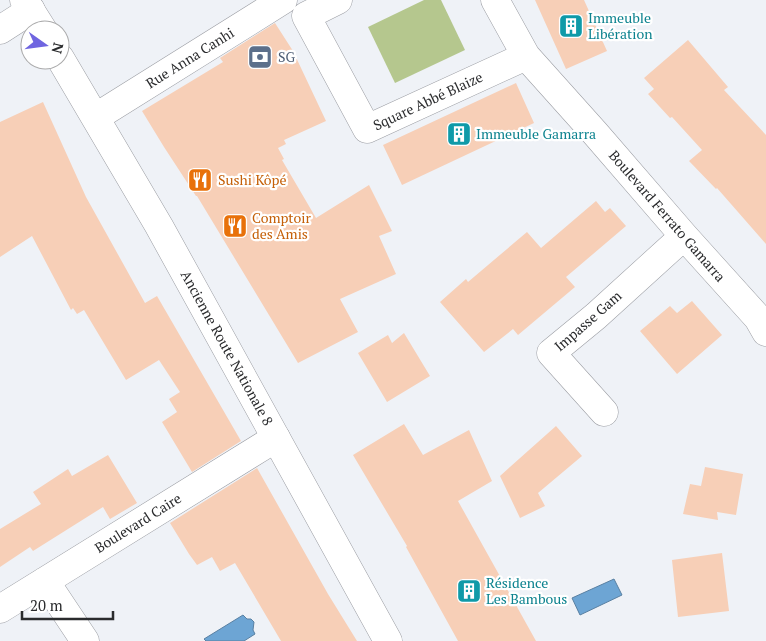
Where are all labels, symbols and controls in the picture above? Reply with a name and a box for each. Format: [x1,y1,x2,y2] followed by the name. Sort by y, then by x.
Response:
[588,8,653,43] place label: Immeuble Libération
[558,13,584,39] building icon: Immeuble Libération
[20,20,70,70] north arrow
[142,23,237,92] street label: Rue Anna Canhi
[48,41,69,56] text: N
[247,44,273,70] bank icon: SG
[278,47,296,66] place label: SG
[370,67,486,134] street label: Square Abbé Blaize
[446,121,472,147] building icon: Immeuble Gamarra
[476,124,596,143] place label: Immeuble Gamarra
[605,146,730,286] street label: Boulevard Ferrato Gamarra
[187,167,213,193] restaurant icon: Sushi Kôpé
[218,170,287,189] place label: Sushi Kôpé
[252,208,311,243] place label: Comptoir des Amis
[222,213,248,239] restaurant icon: Comptoir des Amis
[177,267,278,429] street label: Ancienne Route Nationale 8
[550,286,625,355] street label: Impasse Gam
[91,488,185,557] street label: Boulevard Caire
[486,573,567,608] place label: Résidence Les Bambous
[456,578,482,604] building icon: Résidence Les Bambous
[22,588,114,620] scale bar
[30,595,63,615] text: 20 m

